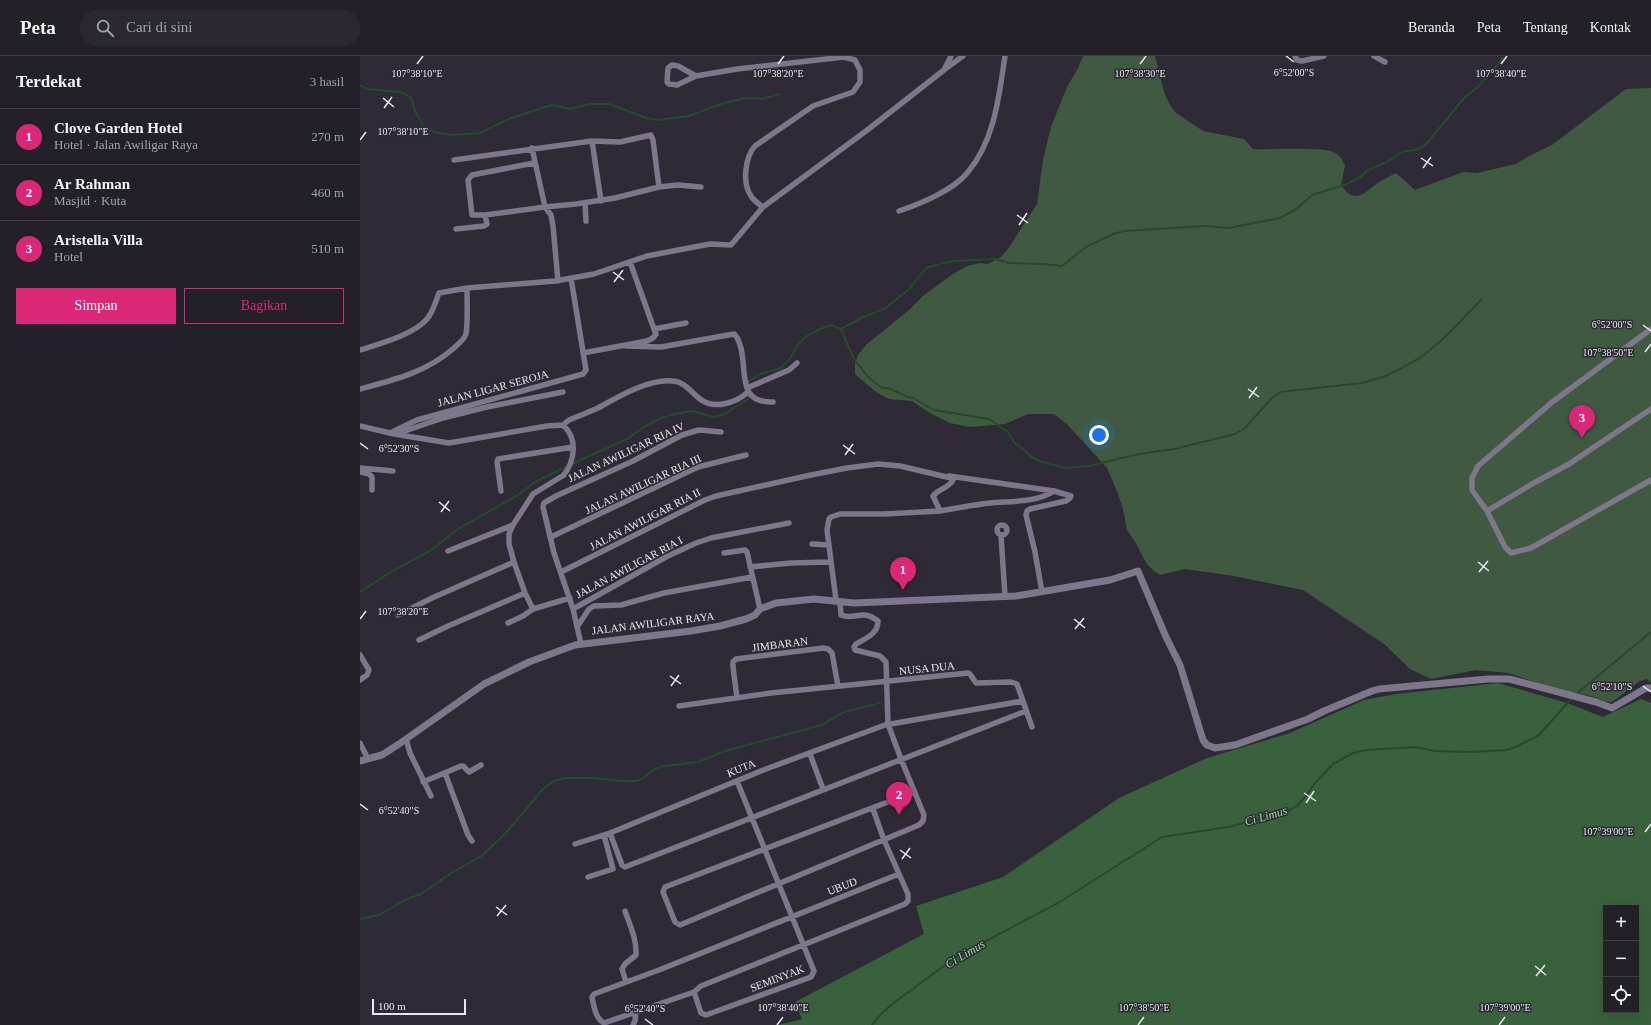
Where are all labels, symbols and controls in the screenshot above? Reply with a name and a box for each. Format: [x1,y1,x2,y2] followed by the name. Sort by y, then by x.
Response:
[80,10,360,46] search box
[20,17,56,38] text: Peta
[94,17,116,39] icon: search
[126,19,193,35] text: Cari di sini
[1408,20,1455,35] text: Beranda
[1477,20,1501,35] text: Peta
[1523,20,1568,35] text: Tentang
[1590,20,1631,35] text: Kontak
[1274,67,1314,78] text: 6°52'00"S
[392,68,443,79] text: 107°38'10"E
[753,68,804,79] text: 107°38'20"E
[1115,68,1166,79] text: 107°38'30"E
[1476,68,1527,79] text: 107°38'40"E
[16,72,82,91] text: Terdekat
[310,74,344,89] text: 3 hasil
[54,120,182,136] text: Clove Garden Hotel
[378,126,429,137] text: 107°38'10"E
[26,129,32,144] text: 1
[311,129,344,144] text: 270 m
[54,137,198,152] text: Hotel · Jalan Awiligar Raya
[54,176,130,192] text: Ar Rahman
[26,185,32,200] text: 2
[311,185,344,200] text: 460 m
[54,193,126,208] text: Masjid · Kuta
[54,232,143,248] text: Aristella Villa
[26,241,32,256] text: 3
[311,241,344,256] text: 510 m
[54,249,83,264] text: Hotel
[16,288,176,324] button: Simpan
[184,288,344,324] button: Bagikan
[1592,319,1632,330] text: 6°52'00"S
[1583,347,1634,358] text: 107°38'50"E
[436,367,550,409] street label: JALAN LIGAR SEROJA
[1569,405,1595,438] pin: 3
[566,420,686,484] street label: JALAN AWILIGAR RIA IV
[1089,425,1109,445] your location
[379,443,419,454] text: 6°52'30"S
[583,452,703,516] street label: JALAN AWILIGAR RIA III
[588,486,703,552] street label: JALAN AWILIGAR RIA II
[574,534,685,600] street label: JALAN AWILIGAR RIA I
[890,557,916,590] pin: 1
[378,606,429,617] text: 107°38'20"E
[591,610,715,636] street label: JALAN AWILIGAR RAYA
[751,635,809,653] street label: JIMBARAN
[899,659,955,677] street label: NUSA DUA
[1592,681,1632,692] text: 6°52'10"S
[725,757,757,779] street label: KUTA
[886,782,912,815] pin: 2
[1243,803,1289,829] water label: Ci Limus
[379,805,419,816] text: 6°52'40"S
[1583,826,1634,837] text: 107°39'00"E
[825,875,859,897] street label: UBUD
[1603,905,1639,1013] map controls
[1603,905,1639,941] button: +
[943,937,988,971] water label: Ci Limus
[1603,941,1639,977] button: −
[748,962,806,994] street label: SEMINYAK
[1603,977,1639,1013] button: locate
[372,997,466,1016] scale bar
[378,1000,406,1012] text: 100 m
[758,1002,809,1013] text: 107°38'40"E
[1119,1002,1170,1013] text: 107°38'50"E
[1480,1002,1531,1013] text: 107°39'00"E
[625,1003,665,1014] text: 6°52'40"S

